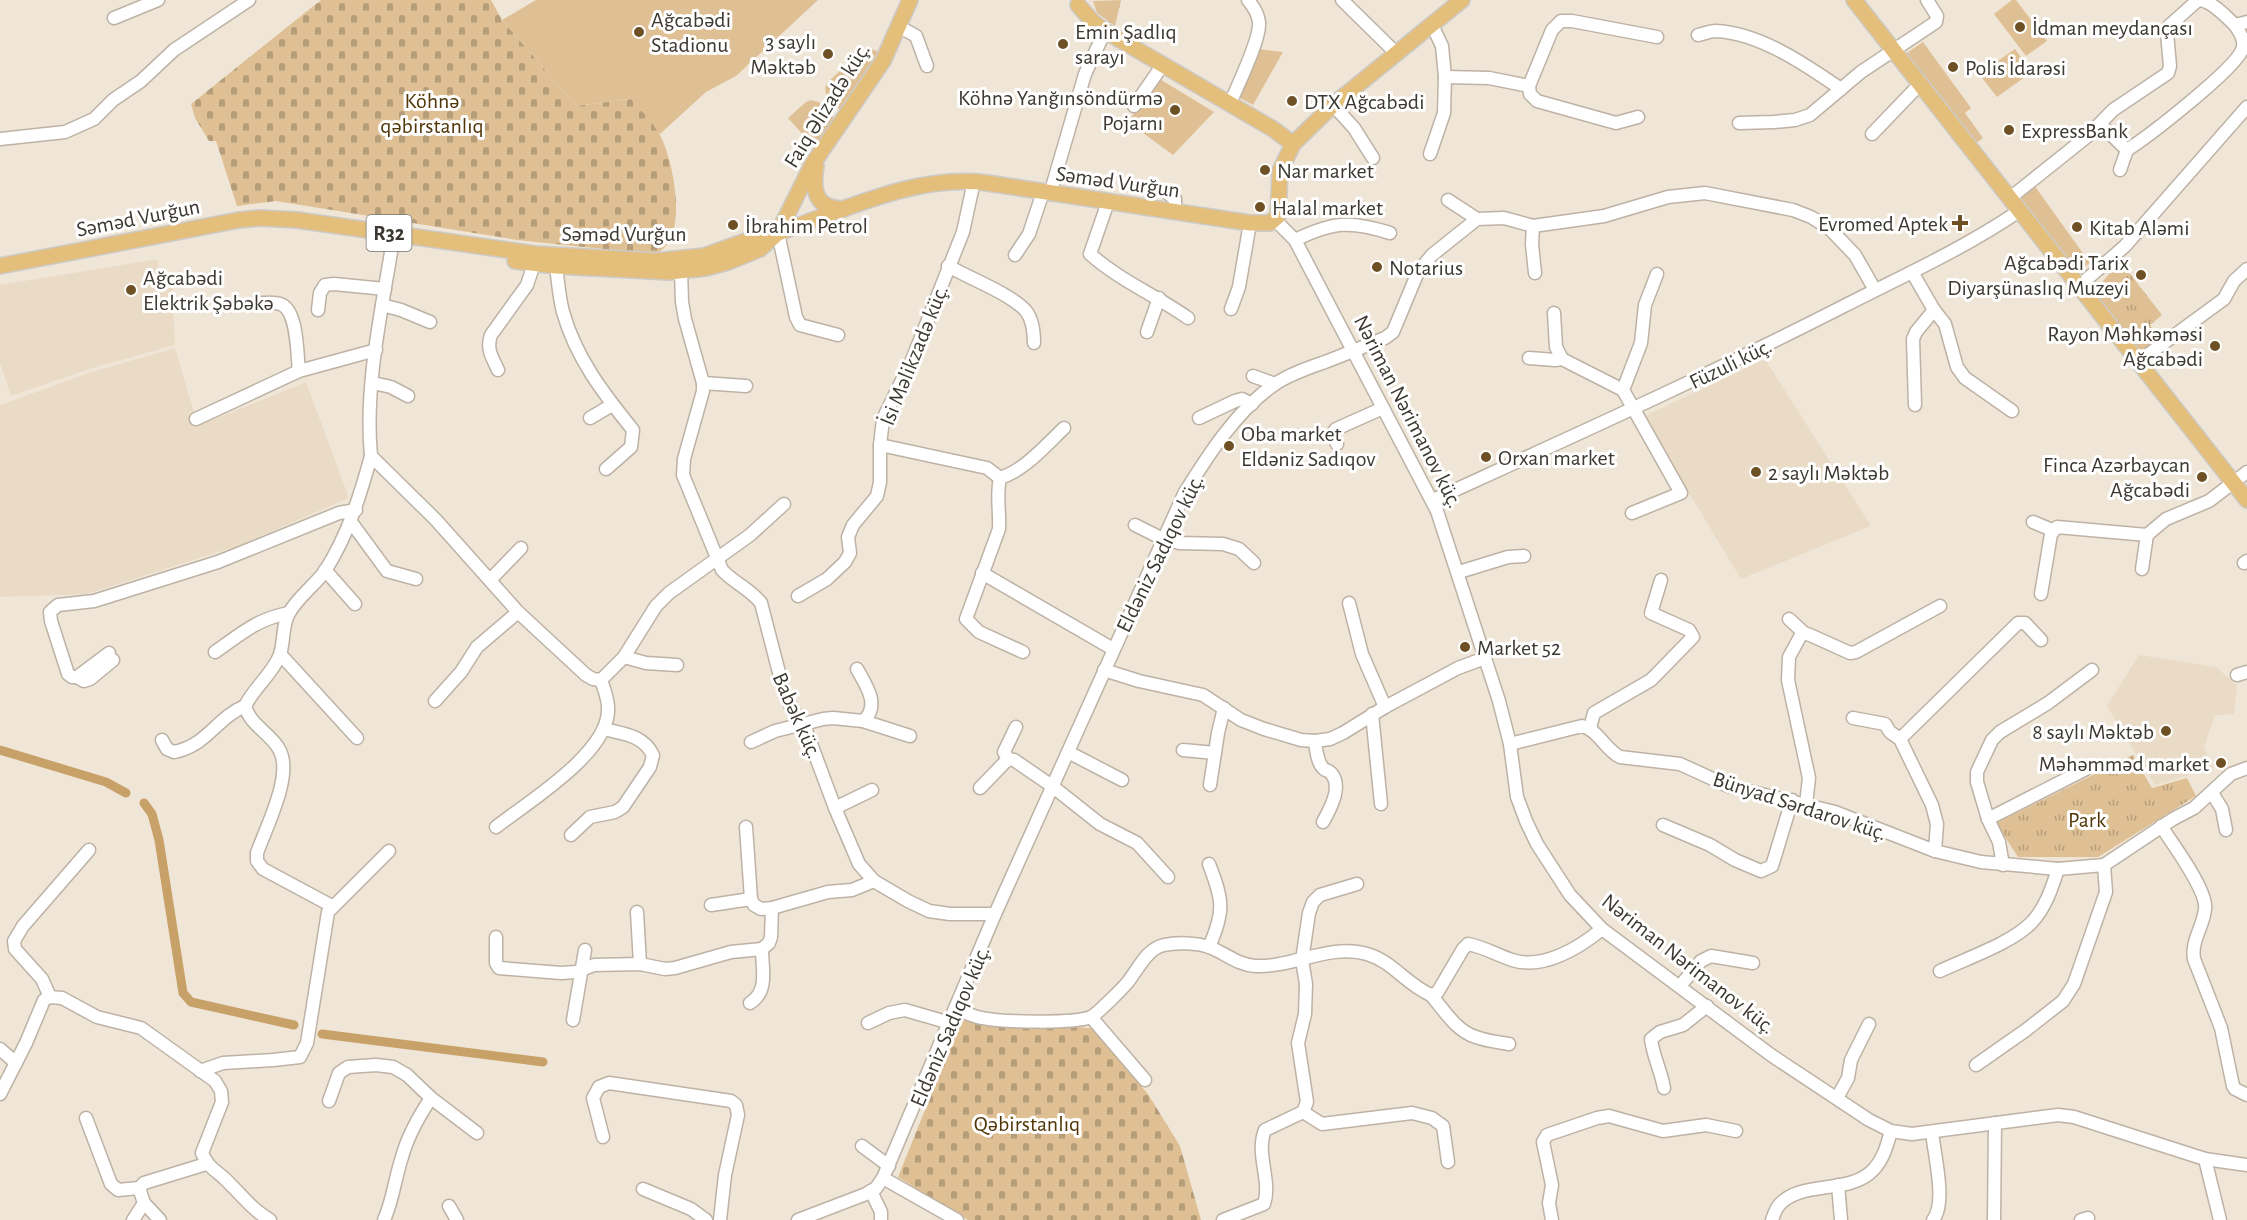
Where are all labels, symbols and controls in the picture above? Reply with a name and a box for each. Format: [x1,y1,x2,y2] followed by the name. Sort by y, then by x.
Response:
[651,9,731,56] place label: Ağcabədi Stadionu
[2032,17,2193,39] place label: İdman meydançası
[2013,20,2027,34] marker: İdman meydançası
[1075,21,1177,68] place label: Emin Şadlıq sarayı
[632,25,646,39] marker: Ağcabədi Stadionu
[750,31,816,78] place label: 3 saylı Məktəb
[1056,37,1070,51] marker: Emin Şadlıq sarayı
[780,39,874,172] street label: Faiq Əlizadə küç.
[821,47,835,61] marker: 3 saylı Məktəb
[1965,57,2066,79] place label: Polis İdarəsi
[1946,60,1960,74] marker: Polis İdarəsi
[958,87,1163,134] place label: Köhnə Yanğınsöndürmə Pojarnı
[380,90,484,137] park label: Köhnə qəbirstanlıq
[1304,91,1425,113] place label: DTX Ağcabədi
[1285,94,1299,108] marker: DTX Ağcabədi
[1168,103,1182,117] marker: Köhnə Yanğınsöndürmə Pojarnı
[2021,120,2128,142] place label: ExpressBank
[2002,123,2016,137] marker: ExpressBank
[1277,160,1374,182] place label: Nar market
[1054,162,1181,202] street label: Səməd Vurğun
[1258,163,1272,177] marker: Nar market
[75,195,202,241] street label: Səməd Vurğun
[1272,197,1383,219] place label: Halal market
[1253,200,1267,214] marker: Halal market
[1818,213,1948,235] place label: Evromed Aptek
[366,215,412,251] road number: R32
[745,215,868,237] place label: İbrahim Petrol
[1953,216,1967,230] marker: Evromed Aptek
[2089,217,2189,239] place label: Kitab Aləmi
[726,218,740,232] marker: İbrahim Petrol
[2070,220,2084,234] marker: Kitab Aləmi
[561,223,687,245] street label: Səməd Vurğun
[1947,252,2129,299] place label: Ağcabədi Tarix Diyarşünaslıq Muzeyi
[1389,257,1463,279] place label: Notarius
[1370,260,1384,274] marker: Notarius
[143,267,274,314] place label: Ağcabədi Elektrik Şəbəkə
[2134,268,2148,282] marker: Ağcabədi Tarix Diyarşünaslıq Muzeyi
[876,282,952,429] street label: İsi Məlikzadə küç.
[124,283,138,297] marker: Ağcabədi Elektrik Şəbəkə
[1350,312,1466,511] street label: Nəriman Nərimanov küç.
[2047,323,2203,370] place label: Rayon Məhkəməsi Ağcabədi
[1686,335,1775,393] street label: Füzuli küç.
[2208,339,2222,353] marker: Rayon Məhkəməsi Ağcabədi
[1241,423,1376,470] place label: Oba market Eldəniz Sadıqov
[1222,439,1236,453] marker: Oba market Eldəniz Sadıqov
[1498,447,1615,469] place label: Orxan market
[1479,450,1493,464] marker: Orxan market
[2043,454,2190,501] place label: Finca Azərbaycan Ağcabədi
[1768,462,1889,484] place label: 2 saylı Məktəb
[1749,465,1763,479] marker: 2 saylı Məktəb
[2195,470,2209,484] marker: Finca Azərbaycan Ağcabədi
[1112,471,1208,636] street label: Eldəniz Sadıqov küç.
[1477,637,1561,659] place label: Market 52
[1458,640,1472,654] marker: Market 52
[768,669,826,762] street label: Babək küç.
[2032,721,2154,743] place label: 8 saylı Məktəb
[2159,724,2173,738] marker: 8 saylı Məktəb
[2039,753,2209,775] place label: Məhəmməd market
[2214,756,2228,770] marker: Məhəmməd market
[1710,768,1889,844] street label: Bünyad Sərdarov küç.
[2068,809,2106,831] park label: Park
[1598,890,1779,1038] street label: Nəriman Nərimanov küç.
[906,943,994,1110] street label: Eldəniz Sadıqov küç.
[974,1113,1080,1135] park label: Qəbirstanlıq

